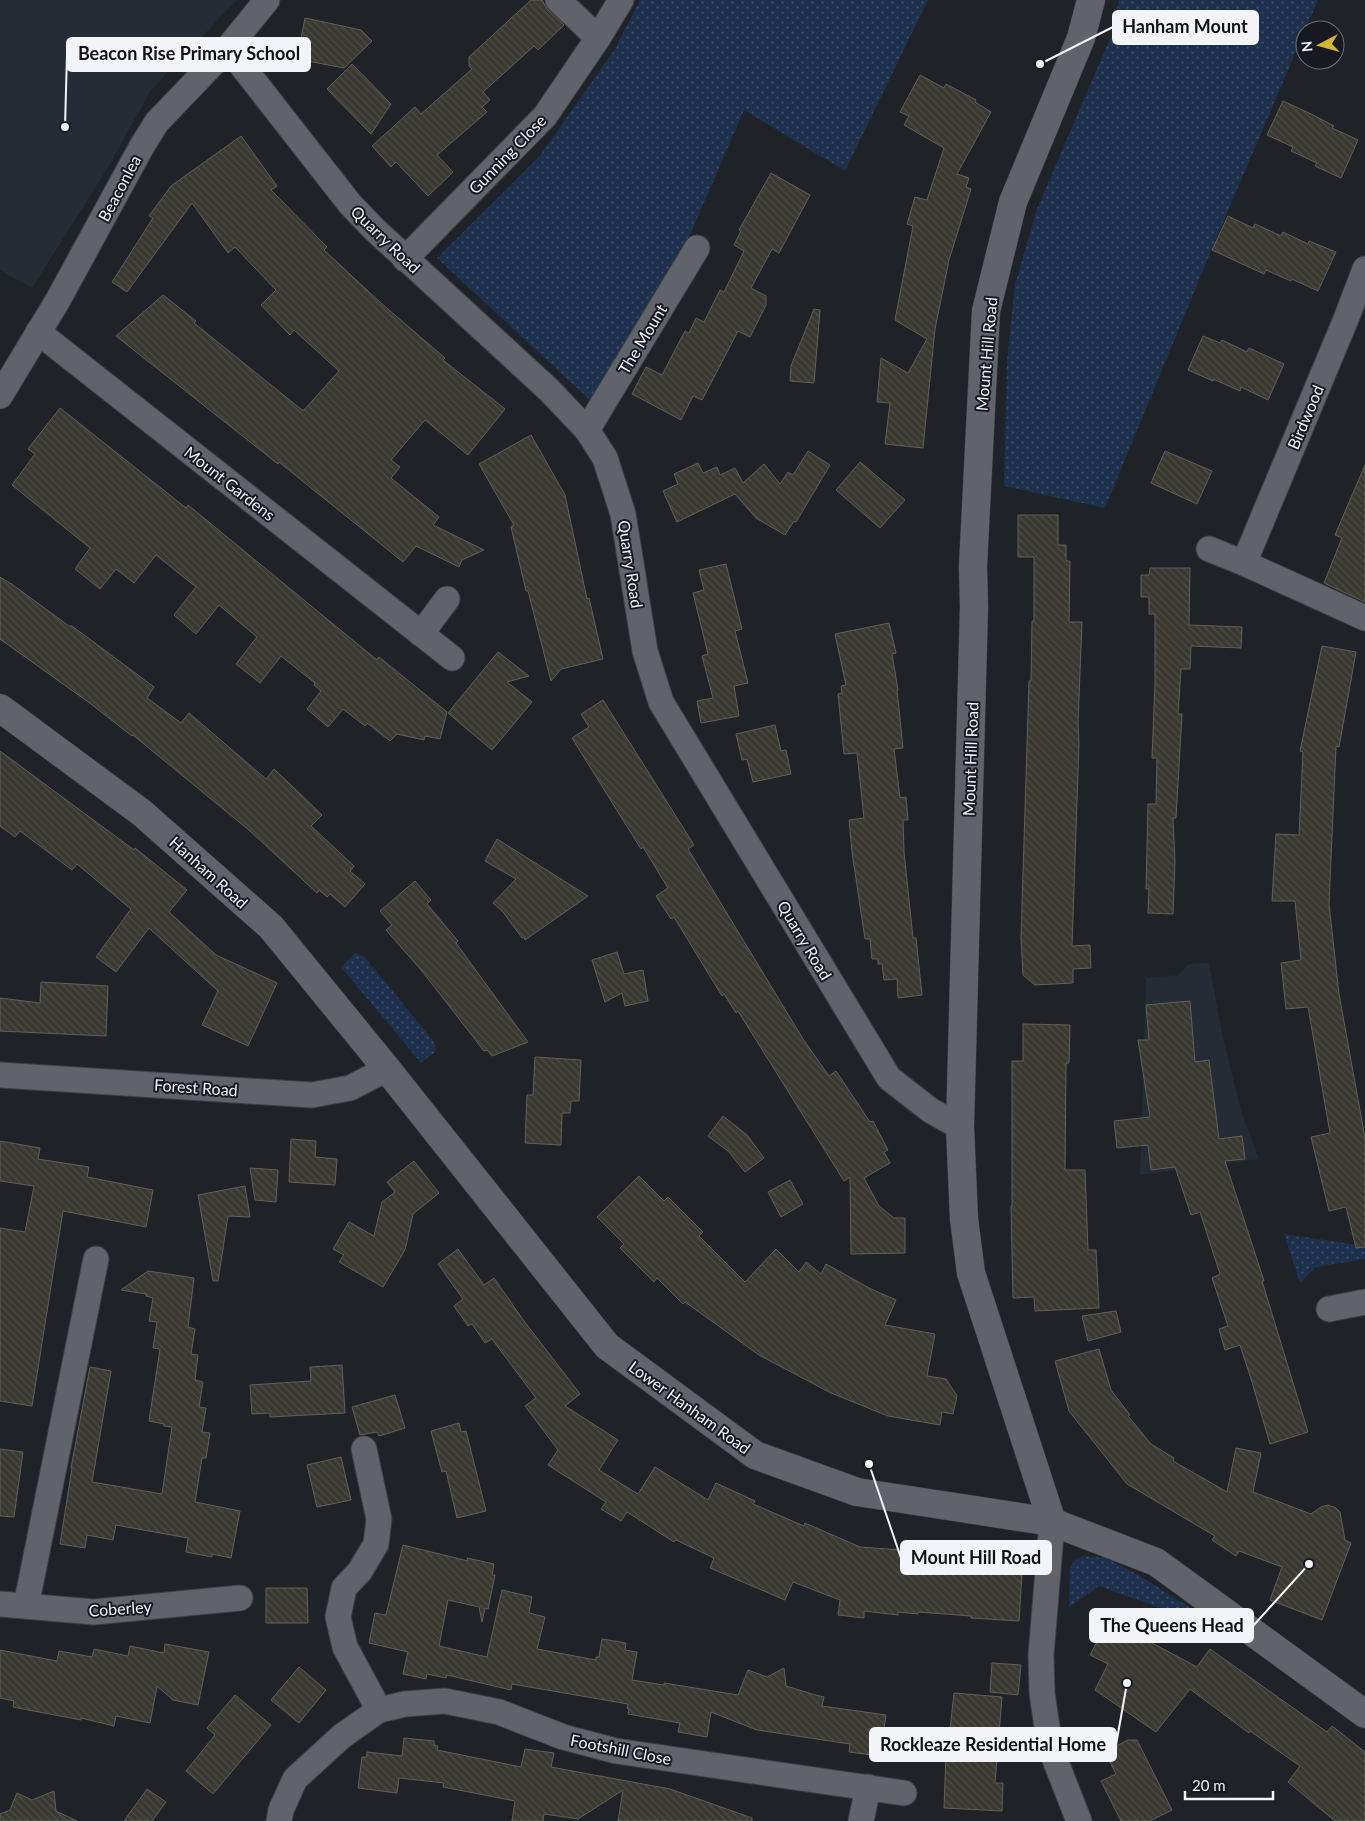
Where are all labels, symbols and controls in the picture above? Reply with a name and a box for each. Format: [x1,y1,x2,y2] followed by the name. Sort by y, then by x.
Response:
[1113,11,1258,44] callout: Hanham Mount
[1122,15,1248,37] text: Hanham Mount
[1295,20,1345,70] north arrow
[67,38,310,71] callout: Beacon Rise Primary School
[1298,40,1316,53] text: N
[78,42,300,64] text: Beacon Rise Primary School
[465,111,549,197] street label: Gunning Close
[94,152,144,224] street label: Beaconlea
[348,201,424,277] street label: Quarry Road
[972,296,1000,412] street label: Mount Hill Road
[614,300,670,377] street label: The Mount
[1283,382,1327,452] street label: Birdwood
[181,442,279,524] street label: Mount Gardens
[615,519,647,609] street label: Quarry Road
[959,702,981,816] street label: Mount Hill Road
[166,832,252,912] street label: Hanham Road
[774,897,836,983] street label: Quarry Road
[154,1075,238,1099] street label: Forest Road
[626,1357,754,1457] street label: Lower Hanham Road
[901,1541,1051,1574] callout: Mount Hill Road
[911,1546,1041,1568] text: Mount Hill Road
[88,1596,153,1620] street label: Coberley
[1090,1609,1253,1642] callout: The Queens Head
[1100,1614,1244,1636] text: The Queens Head
[870,1728,1116,1761] callout: Rockleaze Residential Home
[569,1730,673,1768] street label: Footshill Close
[880,1733,1106,1755] text: Rockleaze Residential Home
[1185,1768,1272,1800] scale bar
[1192,1776,1226,1794] text: 20 m

